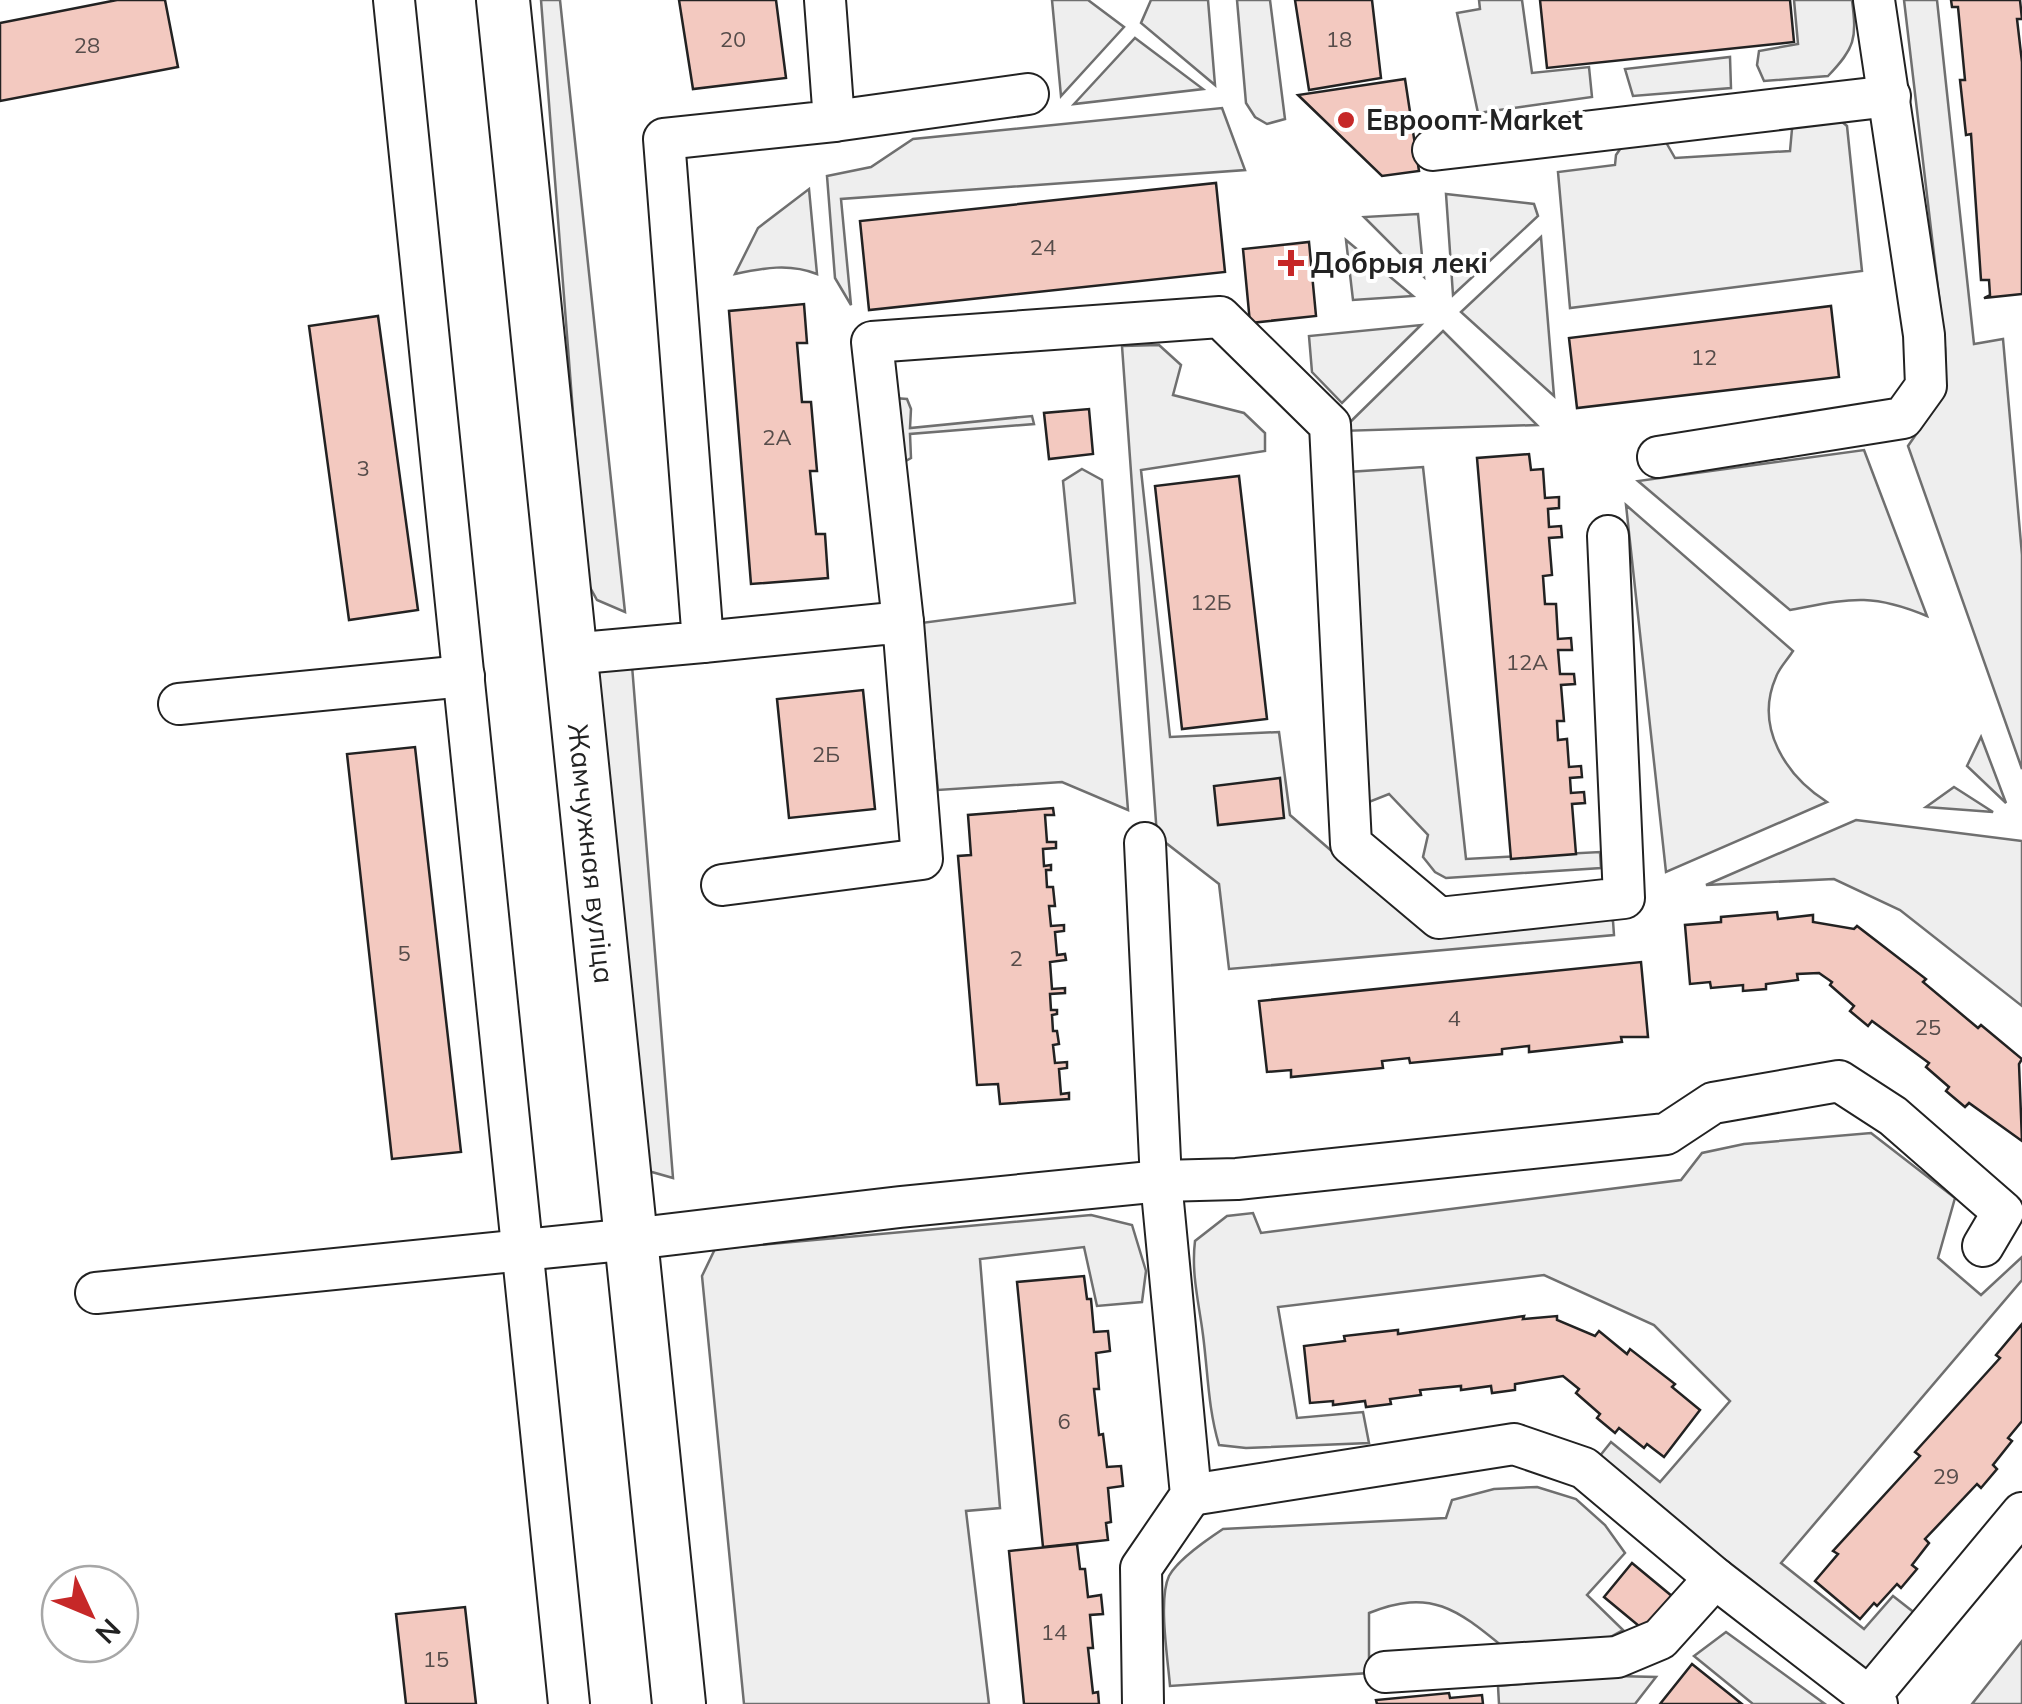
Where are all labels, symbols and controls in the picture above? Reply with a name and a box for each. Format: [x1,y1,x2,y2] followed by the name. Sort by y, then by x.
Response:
[720,25,746,53] house number: 20
[1326,25,1352,53] house number: 18
[74,31,100,59] house number: 28
[1366,102,1583,137] place label: Евроопт Market
[1335,109,1357,131] marker: Евроопт Market
[1030,233,1056,261] house number: 24
[1311,245,1488,280] place label: Добрыя лекі
[1280,252,1302,274] marker: Добрыя лекі
[1691,343,1717,371] house number: 12
[762,423,792,451] house number: 2А
[356,454,370,482] house number: 3
[1190,588,1232,616] house number: 12Б
[1506,648,1548,676] house number: 12А
[561,722,622,985] street label: Жамчужная вуліца
[812,740,840,768] house number: 2Б
[397,939,411,967] house number: 5
[1009,944,1023,972] house number: 2
[1447,1004,1461,1032] house number: 4
[1915,1013,1941,1041] house number: 25
[1057,1407,1071,1435] house number: 6
[1933,1462,1959,1490] house number: 29
[40,1564,140,1664] north arrow
[88,1612,128,1651] text: N
[1041,1618,1067,1646] house number: 14
[423,1645,449,1673] house number: 15

